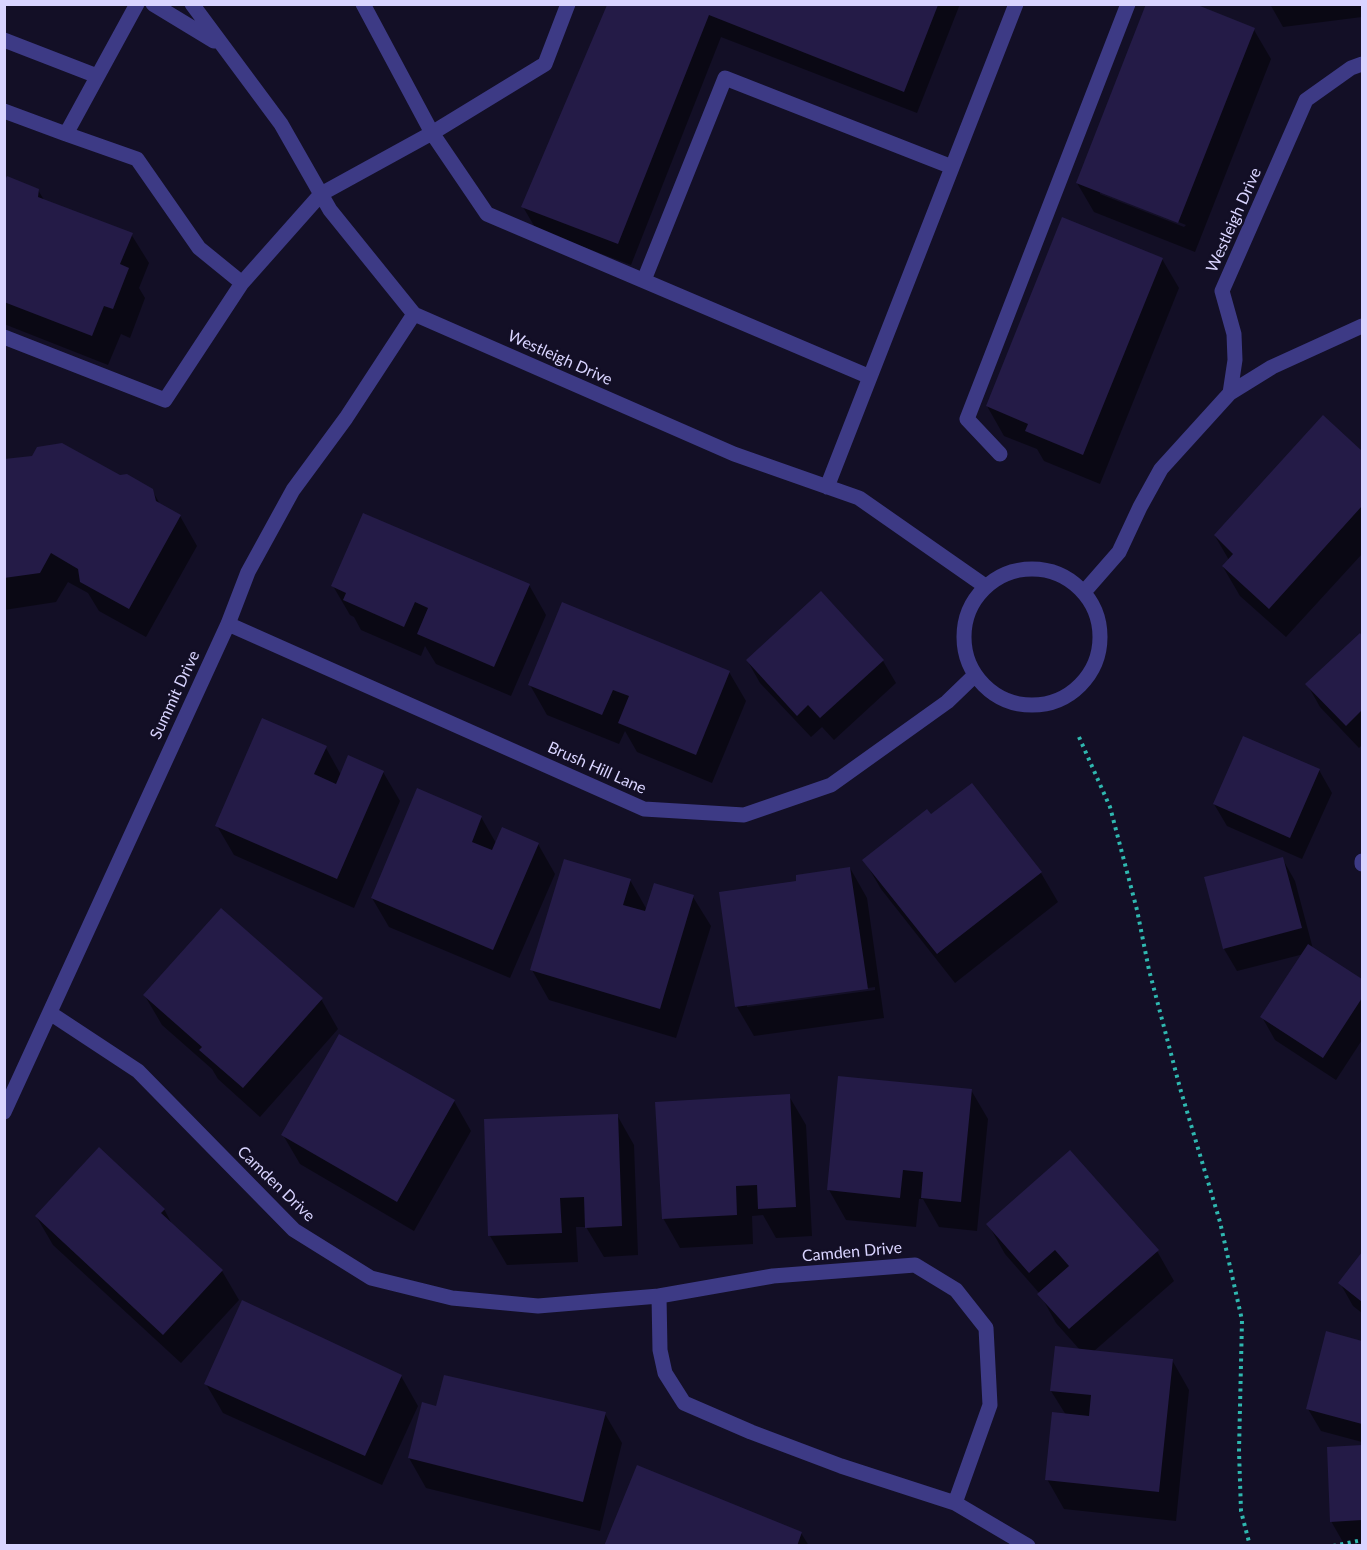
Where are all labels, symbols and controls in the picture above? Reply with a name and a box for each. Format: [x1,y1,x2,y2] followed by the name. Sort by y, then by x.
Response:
[1202,165,1266,275] street label: Westleigh Drive
[505,326,615,390] street label: Westleigh Drive
[146,648,204,742] street label: Summit Drive
[545,738,649,798] street label: Brush Hill Lane
[233,1142,319,1226] street label: Camden Drive
[801,1238,903,1266] street label: Camden Drive

